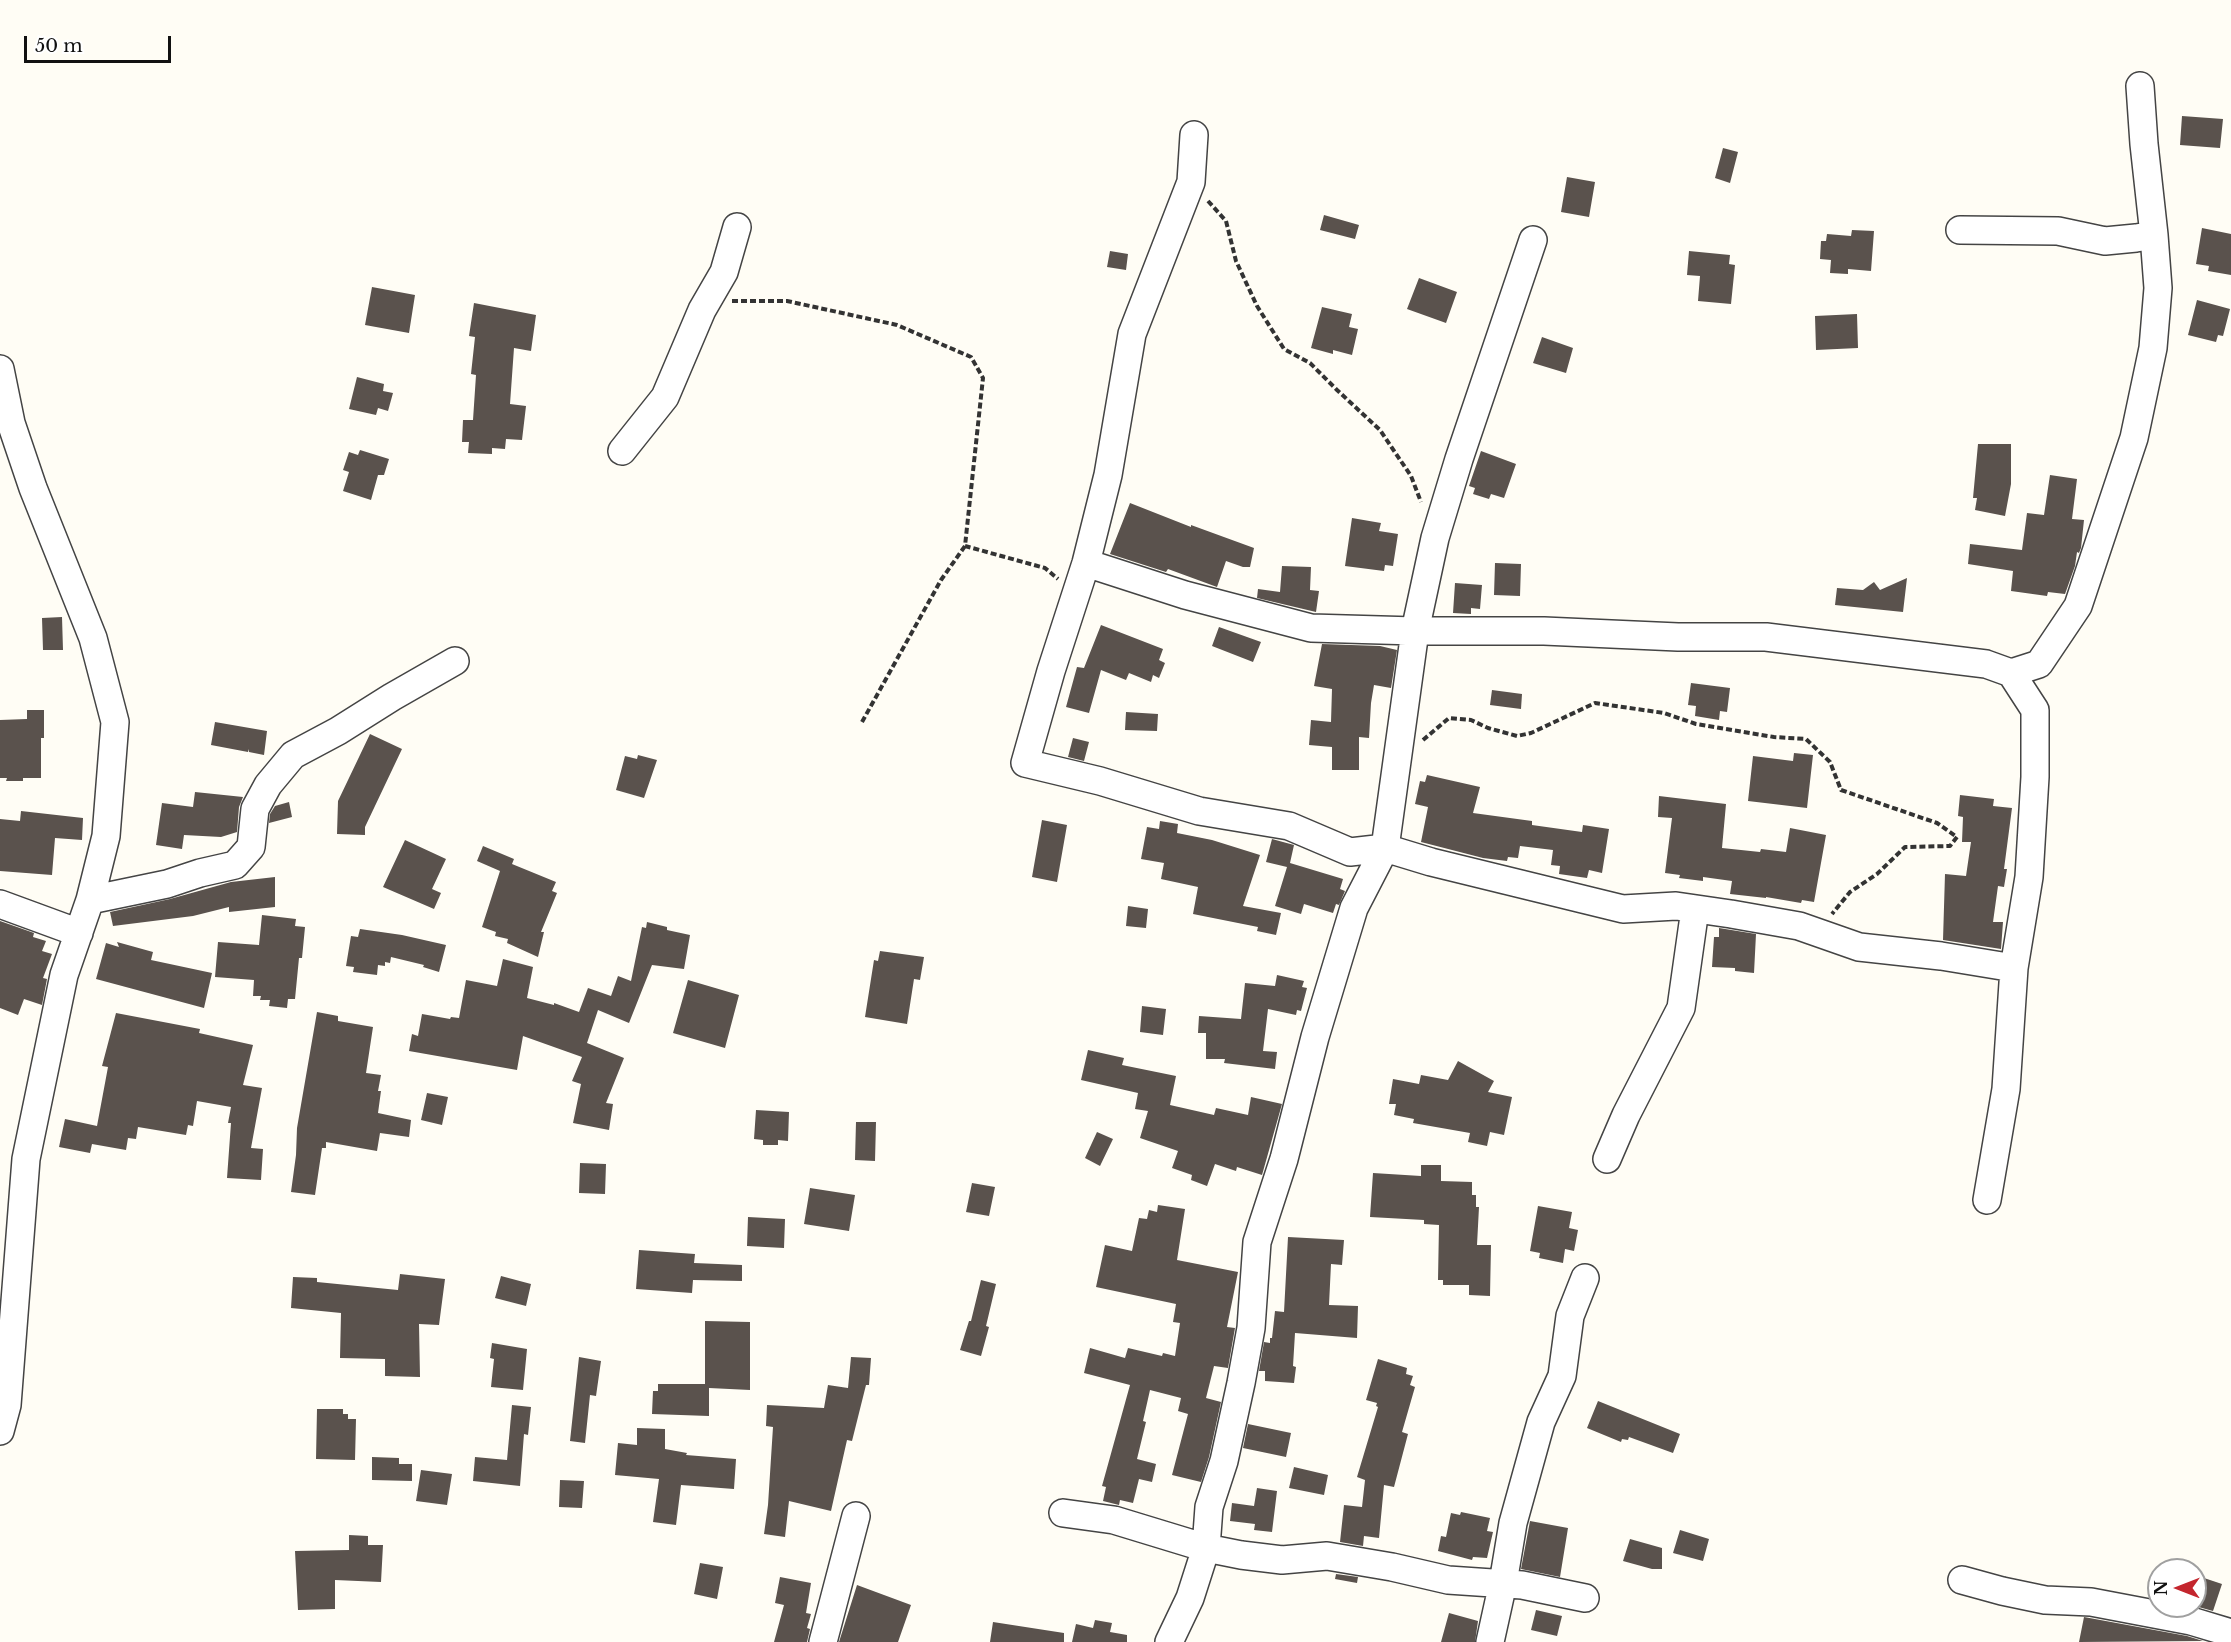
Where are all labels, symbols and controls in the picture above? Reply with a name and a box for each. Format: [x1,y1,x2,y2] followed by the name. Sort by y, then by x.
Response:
[27,24,174,62] scale bar
[35,35,83,57] text: 50 m
[2147,1558,2207,1618] north arrow
[2151,1580,2171,1596] text: N

